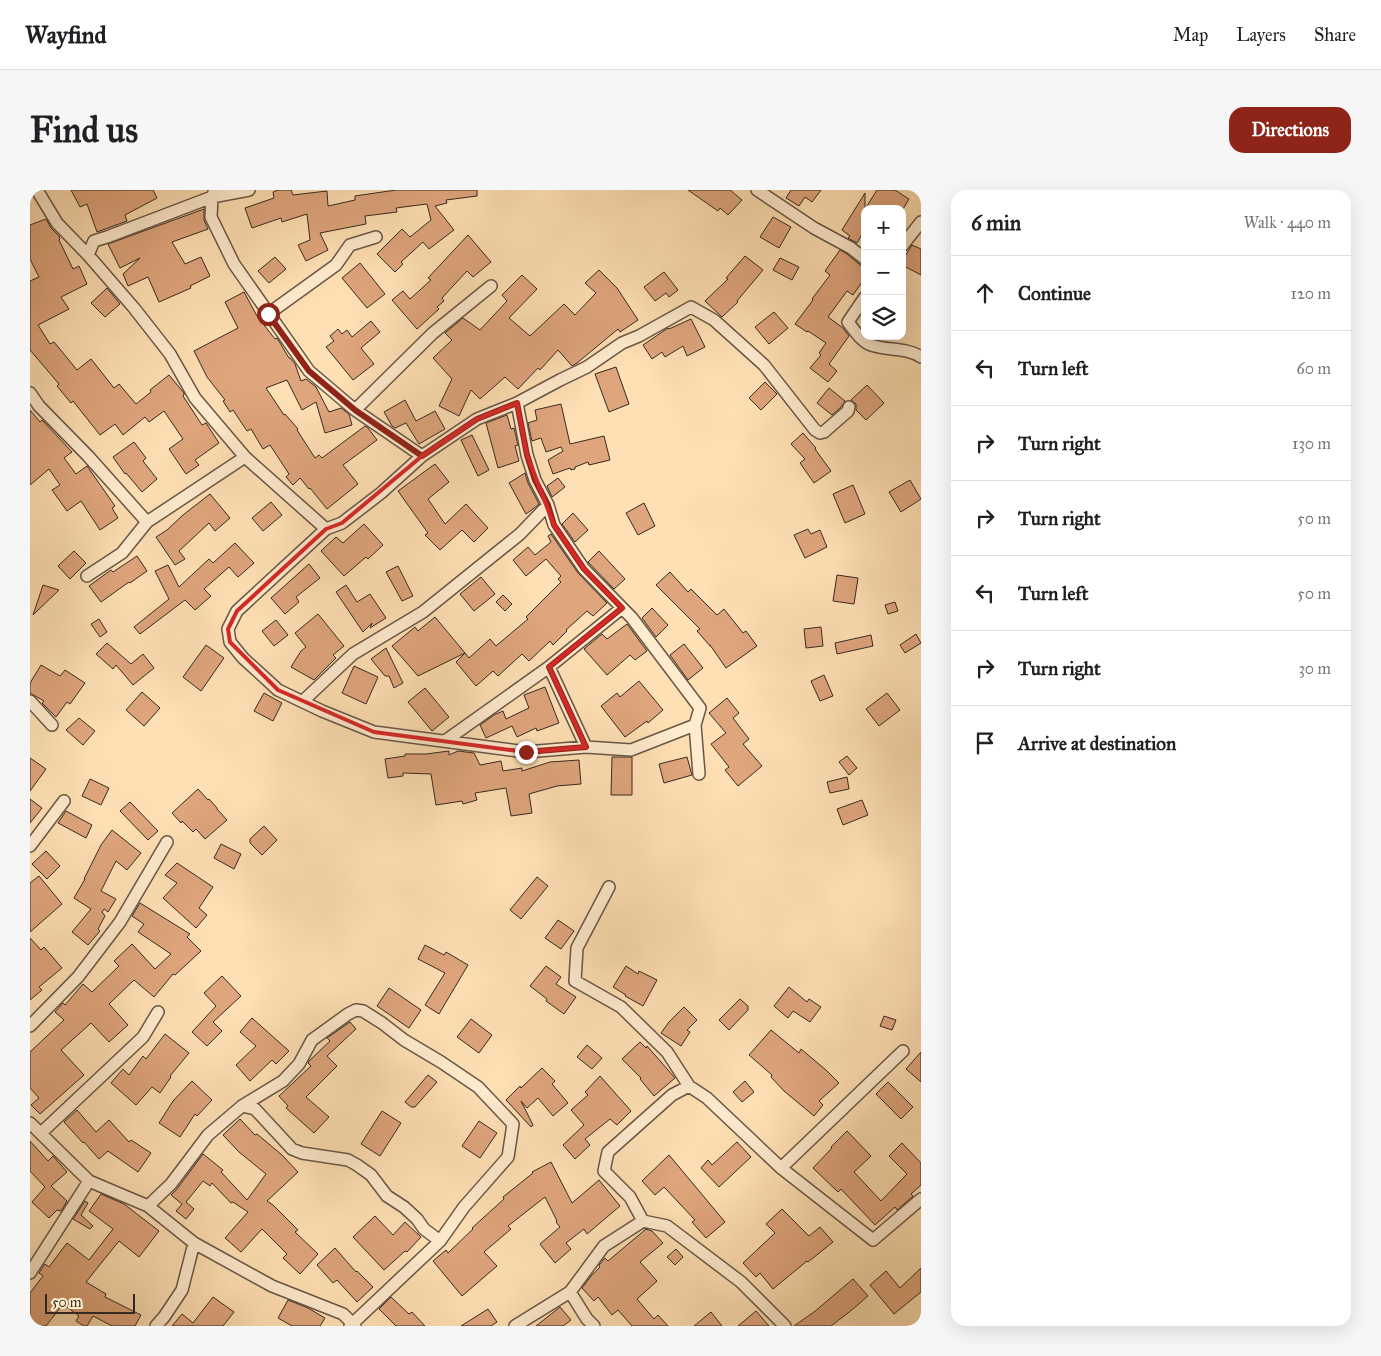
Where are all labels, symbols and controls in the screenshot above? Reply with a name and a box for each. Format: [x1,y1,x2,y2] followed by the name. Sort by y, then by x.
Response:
[25,20,107,50] text: Wayfind
[1173,24,1208,46] text: Map
[1236,24,1286,46] text: Layers
[1314,24,1356,46] text: Share
[1229,107,1351,153] button: Directions
[30,109,138,152] text: Find us
[861,205,906,340] map controls
[861,205,906,250] button: +
[971,210,1021,236] text: 6 min
[1244,213,1331,232] text: Walk · 440 m
[861,250,906,295] button: −
[971,279,999,307] icon: ahead
[1018,282,1091,305] text: Continue
[1291,284,1331,303] text: 120 m
[861,295,906,340] button: layers
[257,303,280,326] route start
[971,354,999,382] icon: left
[1018,357,1088,380] text: Turn left
[1297,359,1331,378] text: 60 m
[971,429,999,457] icon: right
[1018,432,1101,455] text: Turn right
[1292,434,1331,453] text: 130 m
[971,504,999,532] icon: right
[1018,507,1101,530] text: Turn right
[1297,509,1331,528] text: 50 m
[971,579,999,607] icon: left
[1018,582,1088,605] text: Turn left
[1297,584,1331,603] text: 50 m
[971,654,999,682] icon: right
[1018,657,1101,680] text: Turn right
[1298,659,1331,678] text: 30 m
[971,729,999,757] icon: arrive
[1018,732,1176,755] text: Arrive at destination
[515,741,538,764] route end
[45,1291,135,1314] scale bar
[52,1294,81,1311] text: 50 m

